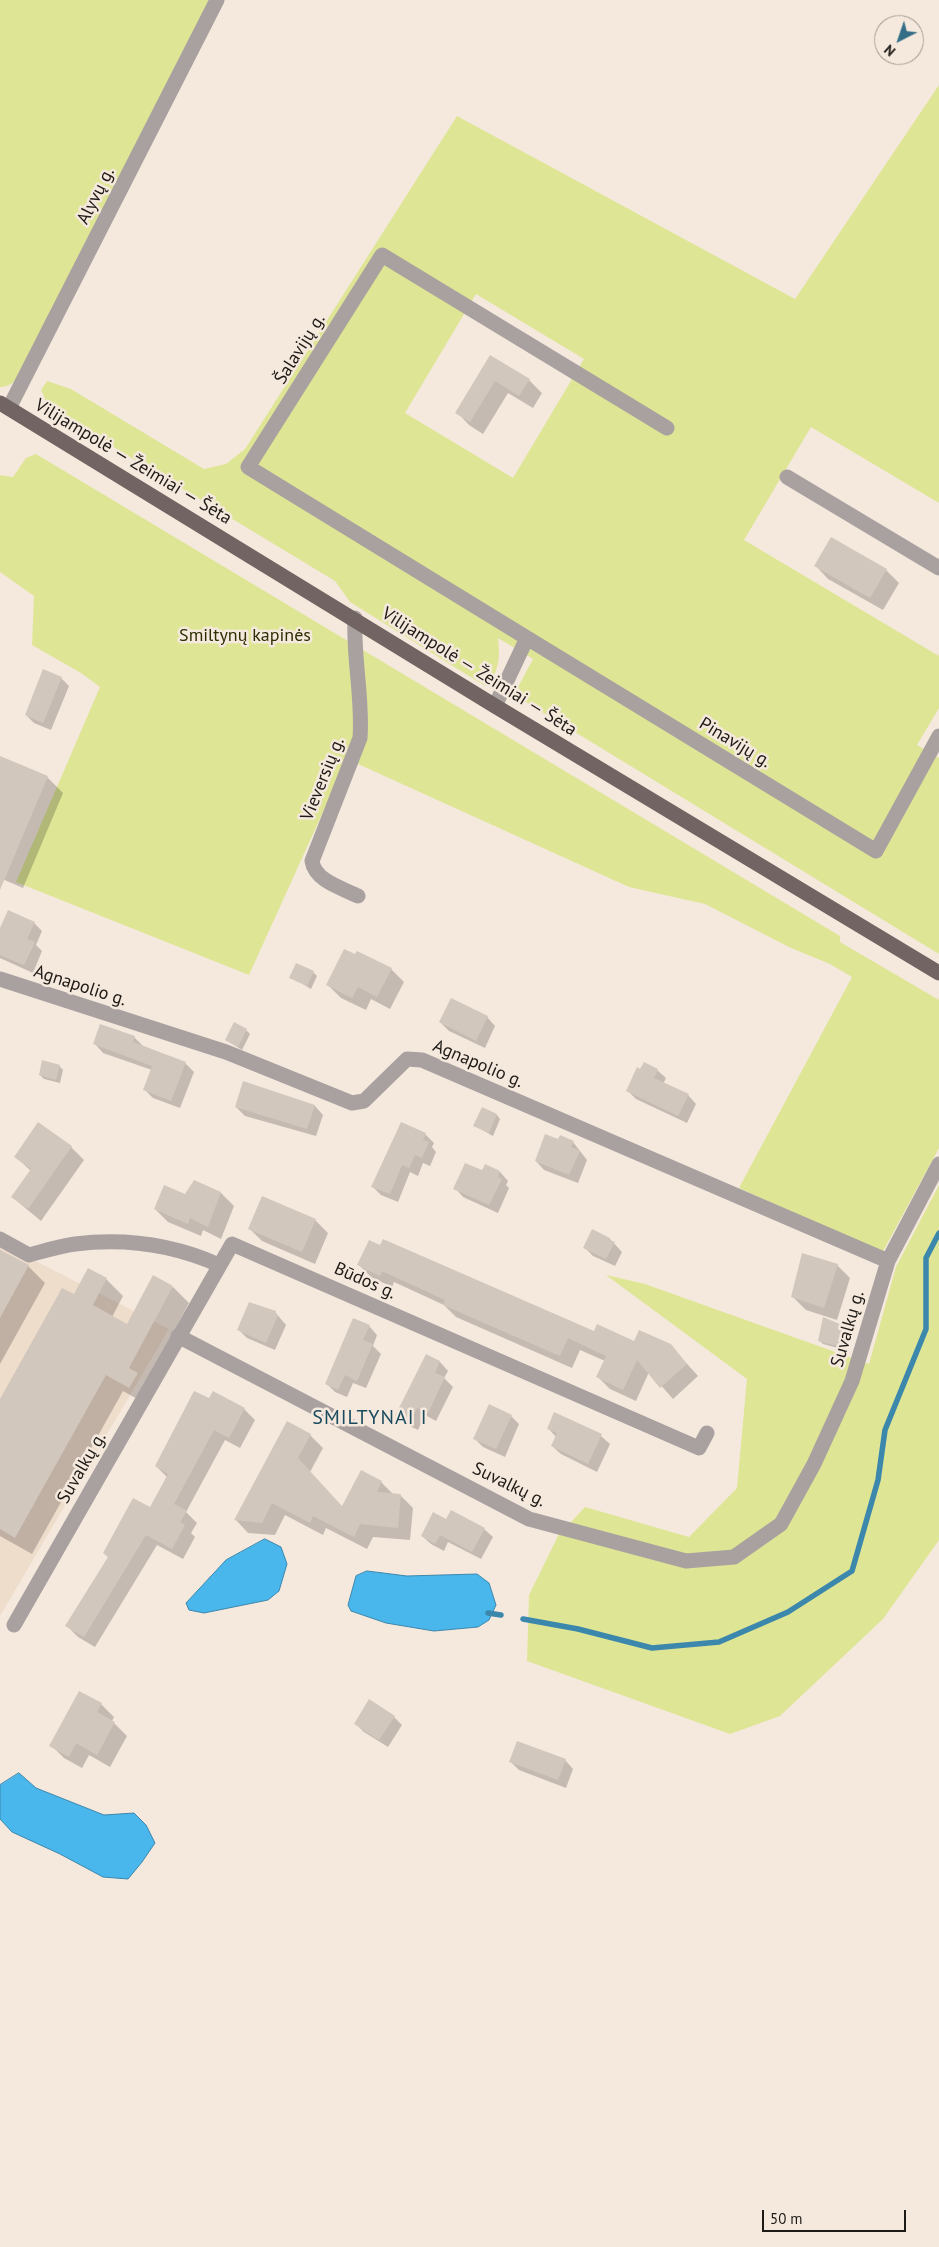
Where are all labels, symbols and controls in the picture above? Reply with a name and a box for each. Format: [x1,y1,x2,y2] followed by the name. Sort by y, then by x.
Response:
[874,15,924,65] north arrow
[880,41,899,60] text: N
[73,164,119,228] street label: Alyvų g.
[270,310,330,388] street label: Šalavijų g.
[31,395,235,529] street label: Vilijampolė — Žeimiai — Šėta
[378,603,580,741] street label: Vilijampolė — Žeimiai — Šėta
[179,625,311,647] park label: Smiltynų kapinės
[695,713,775,773] street label: Pinavijų g.
[297,734,349,824] street label: Vieversių g.
[31,961,129,1011] street label: Agnapolio g.
[430,1035,526,1093] street label: Agnapolio g.
[331,1258,399,1304] street label: Būdos g.
[827,1288,869,1370] street label: Suvalkų g.
[311,1406,429,1430] district label: SMILTYNAI I
[53,1428,111,1508] street label: Suvalkų g.
[469,1458,549,1512] street label: Suvalkų g.
[764,2200,908,2232] scale bar
[770,2209,803,2228] text: 50 m

